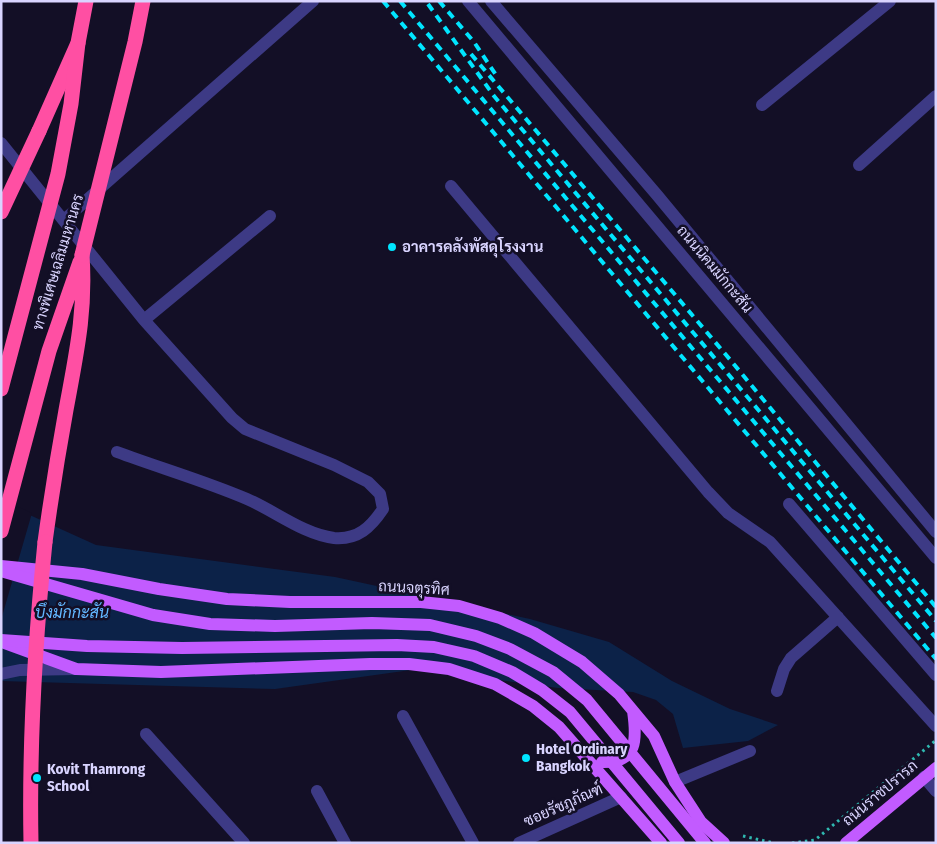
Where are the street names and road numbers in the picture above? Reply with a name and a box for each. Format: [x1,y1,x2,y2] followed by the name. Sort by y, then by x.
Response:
[29,192,87,332] street label: ทางพิเศษเฉลิมมหานคร
[673,222,757,316] street label: ถนนนิคมมักกะสัน
[378,577,450,601] street label: ถนนจตุรทิศ
[839,756,921,830] street label: ถนนราชปรารภ
[520,779,606,831] street label: ซอยรัชฎภัณฑ์

